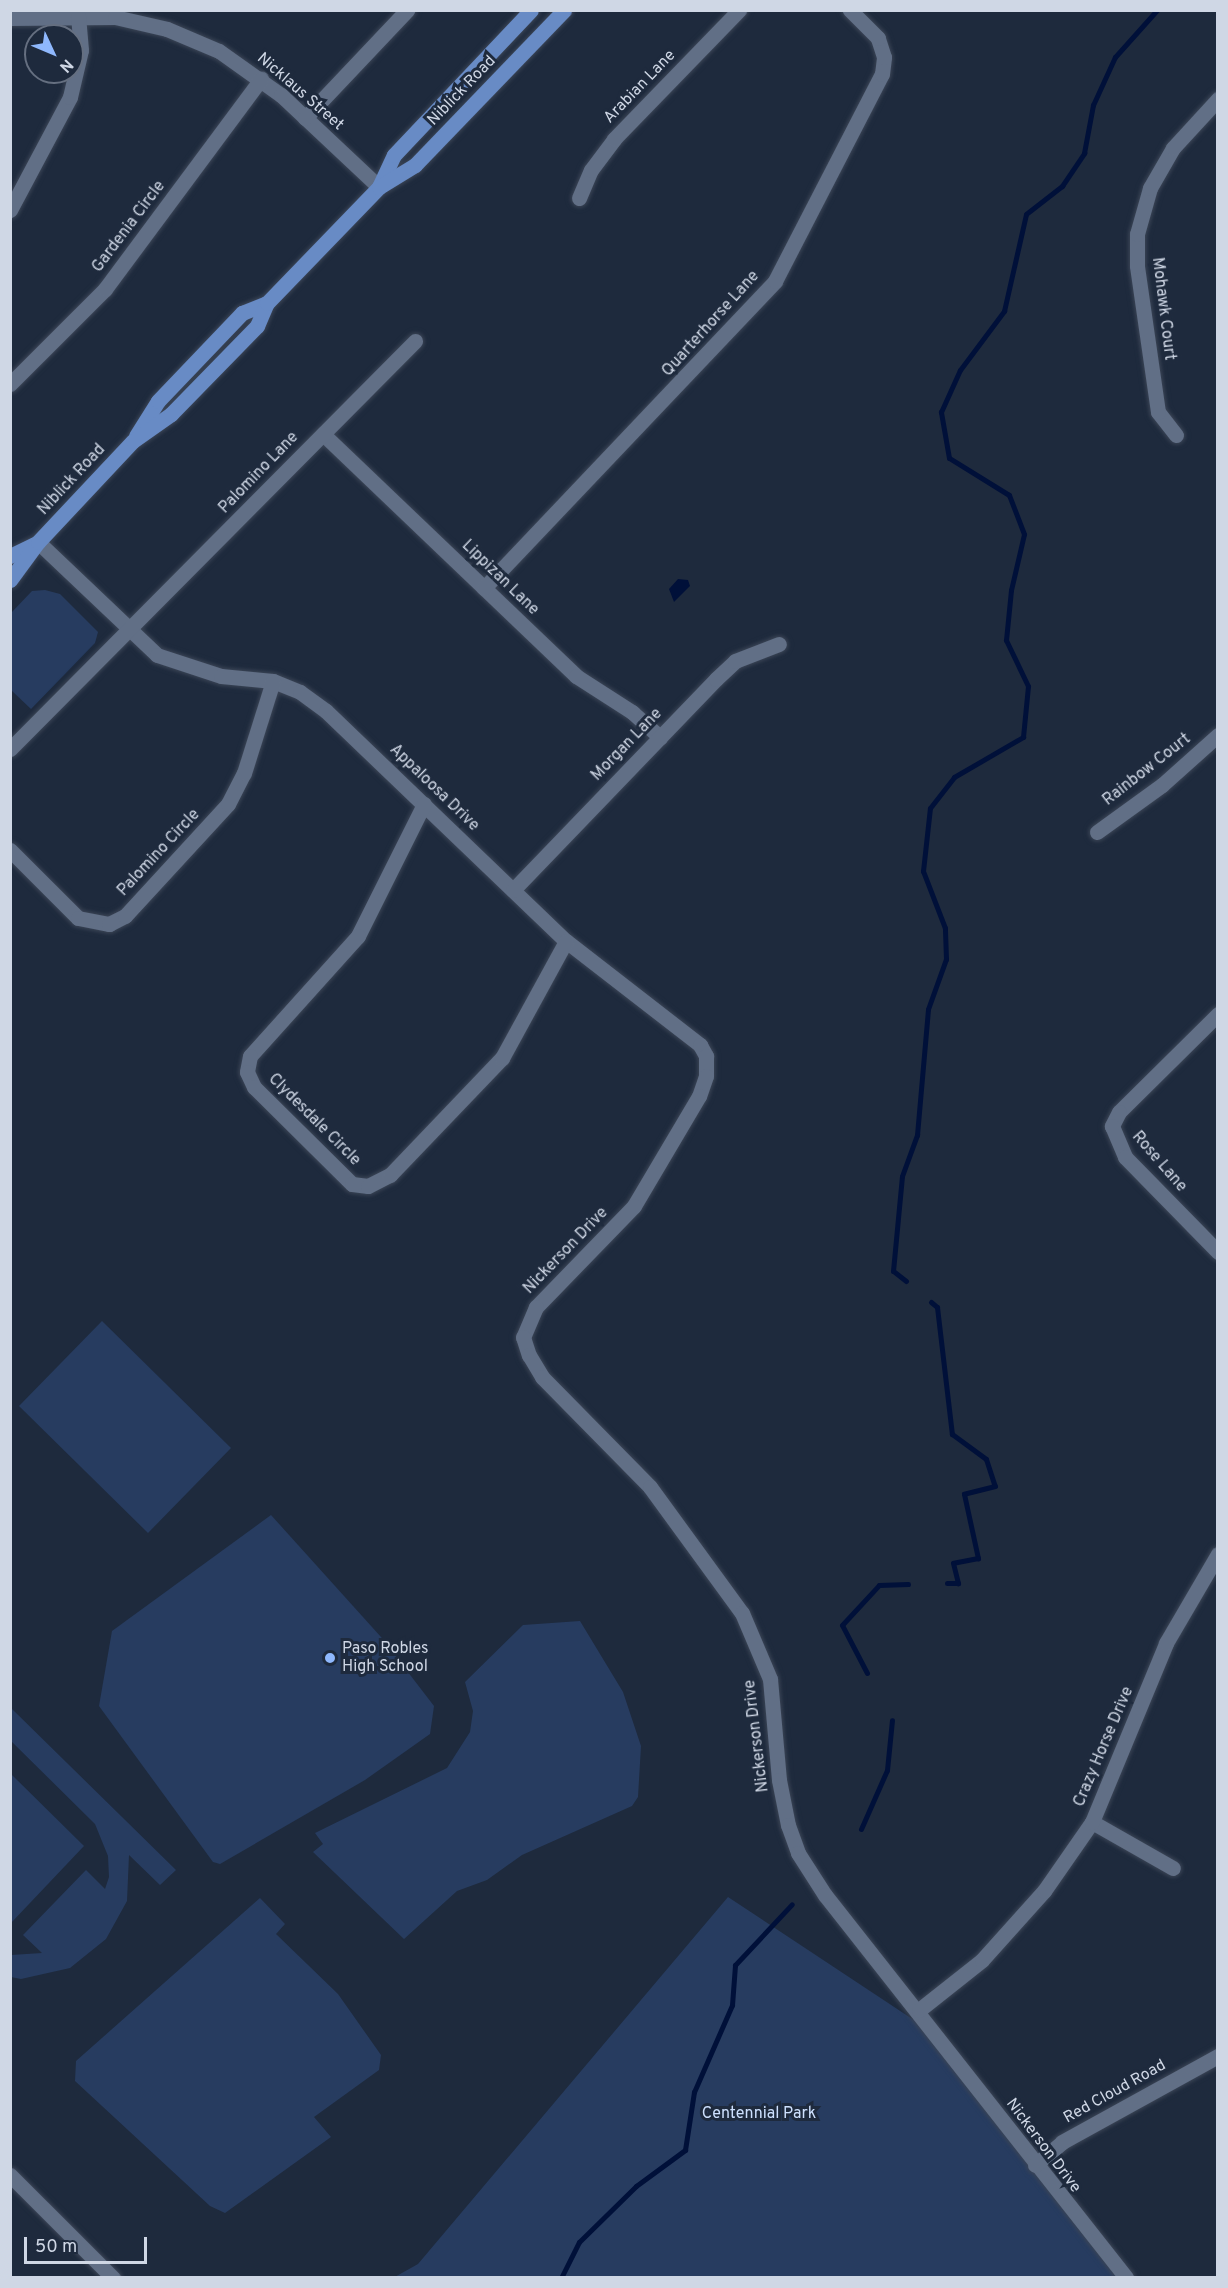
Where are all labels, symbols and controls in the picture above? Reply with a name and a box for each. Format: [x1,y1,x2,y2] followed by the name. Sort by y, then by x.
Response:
[24,24,84,84] north arrow
[600,46,680,128] street label: Arabian Lane
[253,49,347,135] street label: Nicklaus Street
[424,52,500,130] street label: Niblick Road
[54,54,77,76] text: N
[88,177,170,277] street label: Gardenia Circle
[1147,256,1179,362] street label: Mohawk Court
[658,267,764,381] street label: Quarterhorse Lane
[215,428,303,518] street label: Palomino Lane
[34,441,110,519] street label: Niblick Road
[457,536,543,620] street label: Lippizan Lane
[588,705,666,785] street label: Morgan Lane
[1099,730,1195,810] street label: Rainbow Court
[385,740,483,836] street label: Appaloosa Drive
[114,806,204,900] street label: Palomino Circle
[264,1070,364,1170] street label: Clydesdale Circle
[1127,1128,1191,1196] street label: Rose Lane
[520,1204,612,1298] street label: Nickerson Drive
[342,1639,429,1677] place label: Paso Robles High School
[323,1651,337,1665] marker: Paso Robles High School
[741,1679,773,1793] street label: Nickerson Drive
[1070,1684,1138,1810] street label: Crazy Horse Drive
[1060,2056,1170,2128] street label: Red Cloud Road
[1001,2095,1085,2197] street label: Nickerson Drive
[702,2104,816,2124] park label: Centennial Park
[27,2225,150,2263] scale bar
[35,2236,77,2259] text: 50 m

